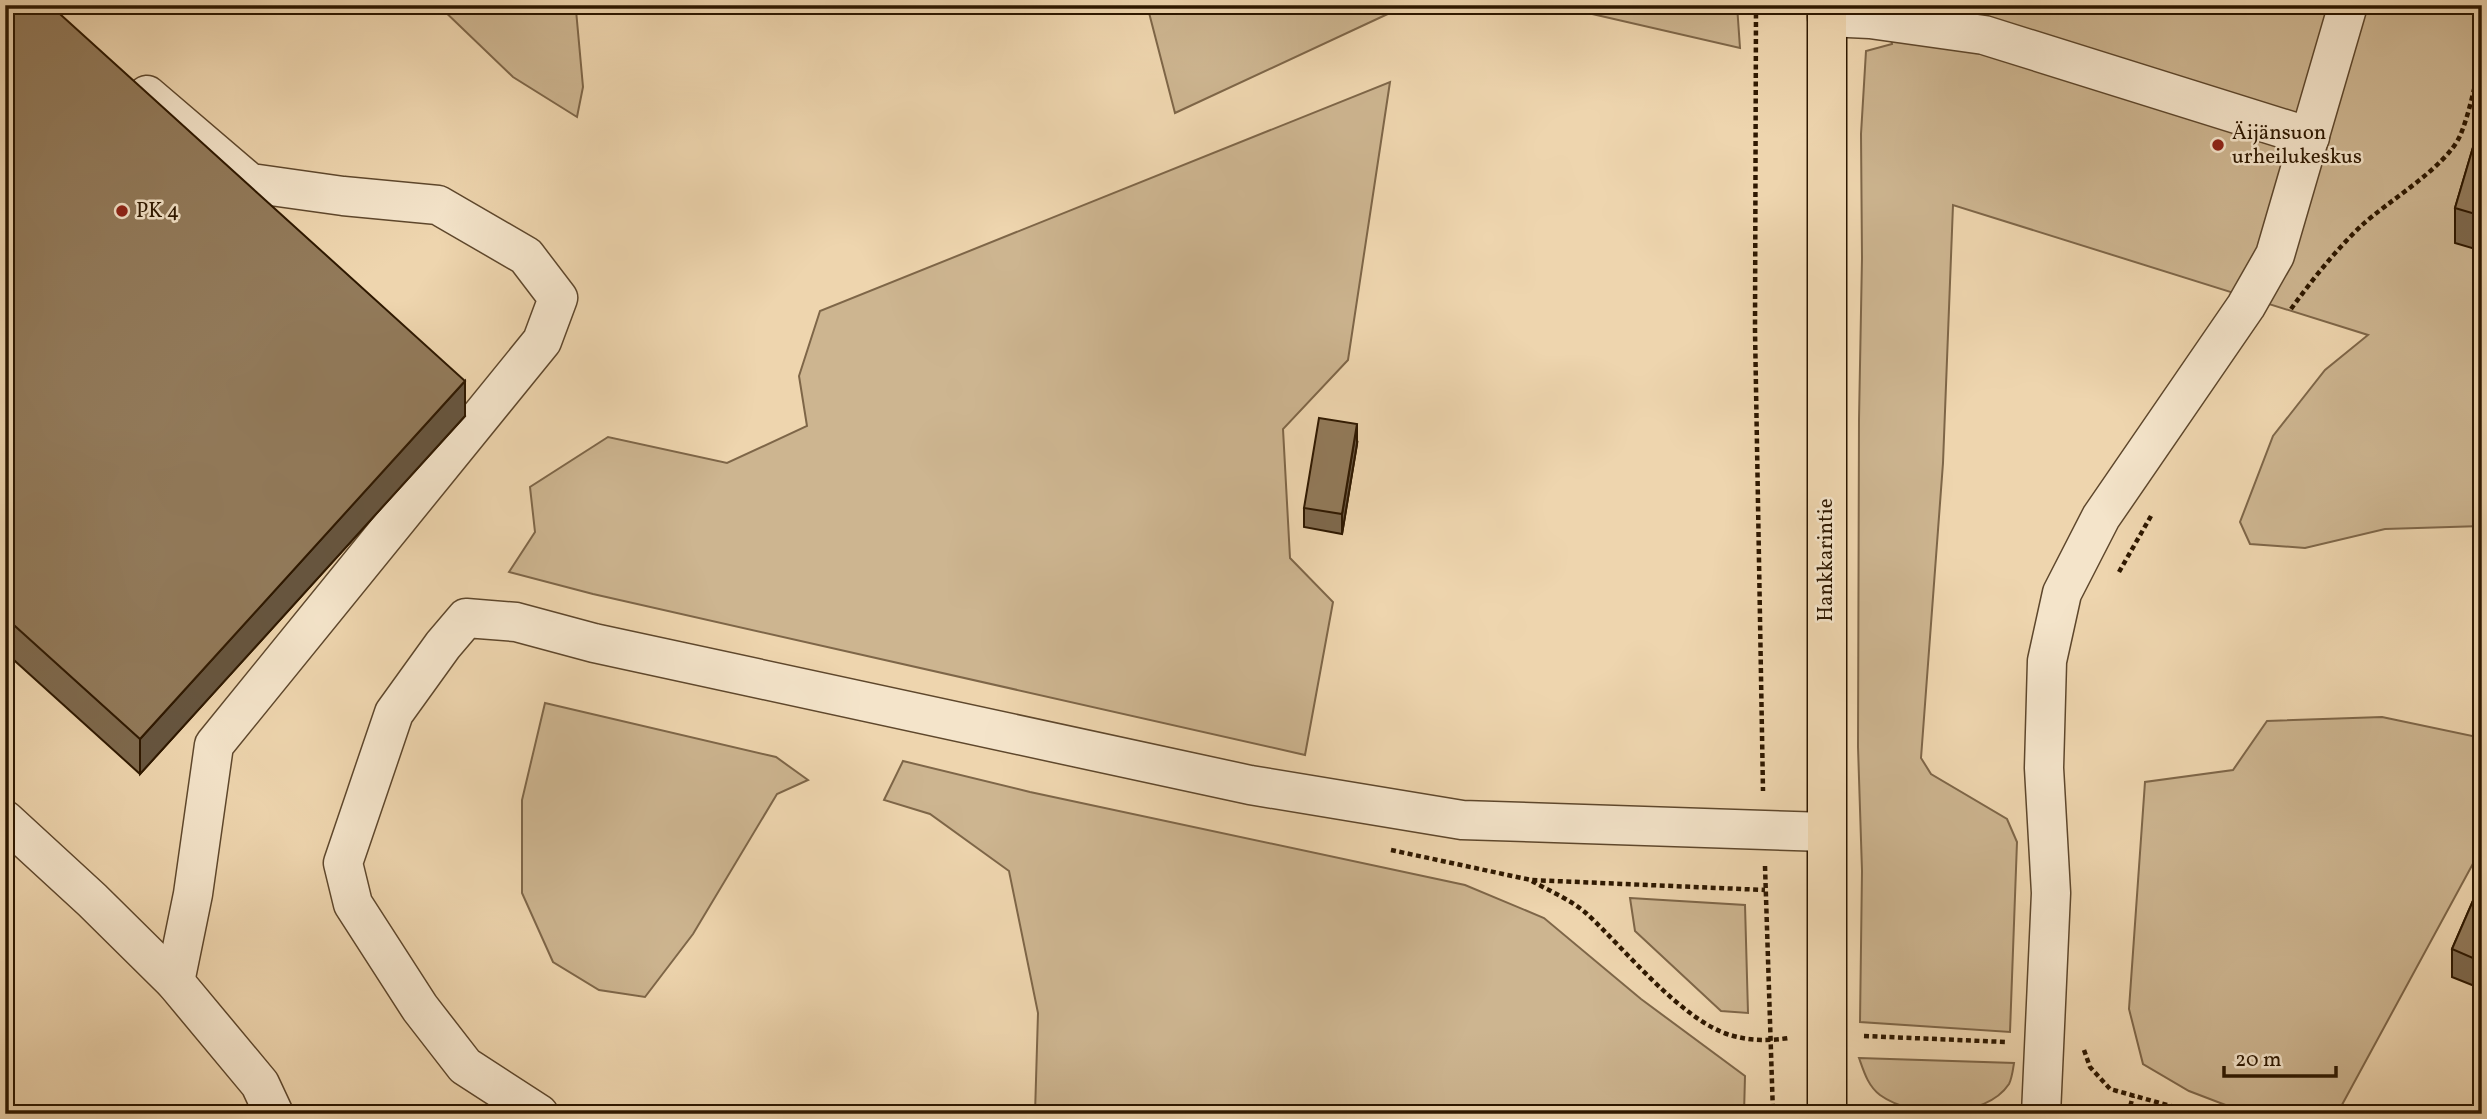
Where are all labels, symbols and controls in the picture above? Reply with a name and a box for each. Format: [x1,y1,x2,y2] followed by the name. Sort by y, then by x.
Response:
[2232,119,2362,172] place label: Äijänsuon urheilukeskus
[2210,137,2226,153] marker: Äijänsuon urheilukeskus
[136,197,179,226] place label: PK 4
[114,203,130,219] marker: PK 4
[1812,498,1841,622] street label: Hankkarintie
[2224,1035,2336,1079] scale bar
[2235,1046,2281,1075] text: 20 m

